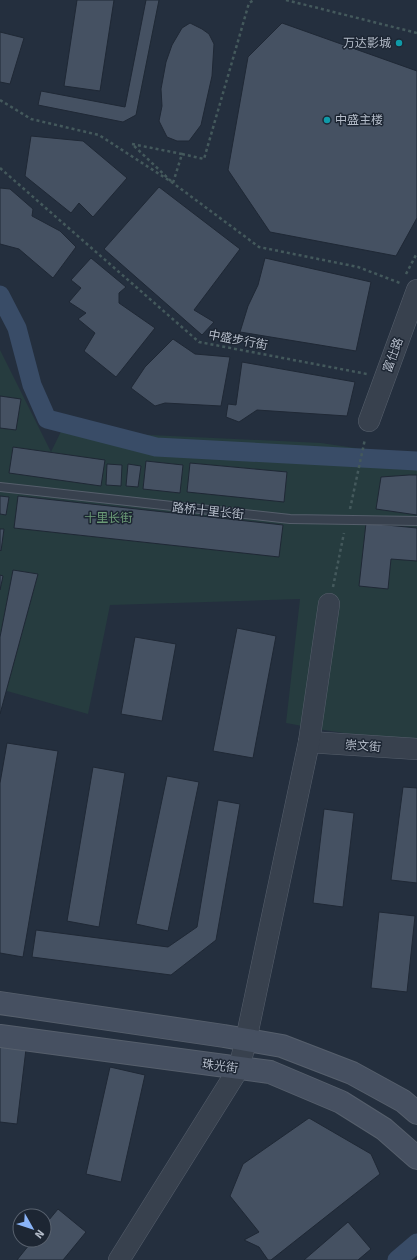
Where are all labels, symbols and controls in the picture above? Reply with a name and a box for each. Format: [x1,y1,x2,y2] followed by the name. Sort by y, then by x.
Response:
[343,36,391,51] place label: 万达影城
[394,38,404,48] marker: 万达影城
[335,113,383,128] place label: 中盛主楼
[322,115,332,125] marker: 中盛主楼
[207,327,269,354] street label: 中盛步行街
[380,336,407,375] street label: 富仕路
[171,500,245,523] street label: 路桥十里长街
[84,511,132,526] park label: 十里长街
[344,738,381,755] street label: 崇文街
[201,1057,239,1076] street label: 珠光街
[12,1208,52,1248] north arrow
[32,1227,47,1241] text: N

